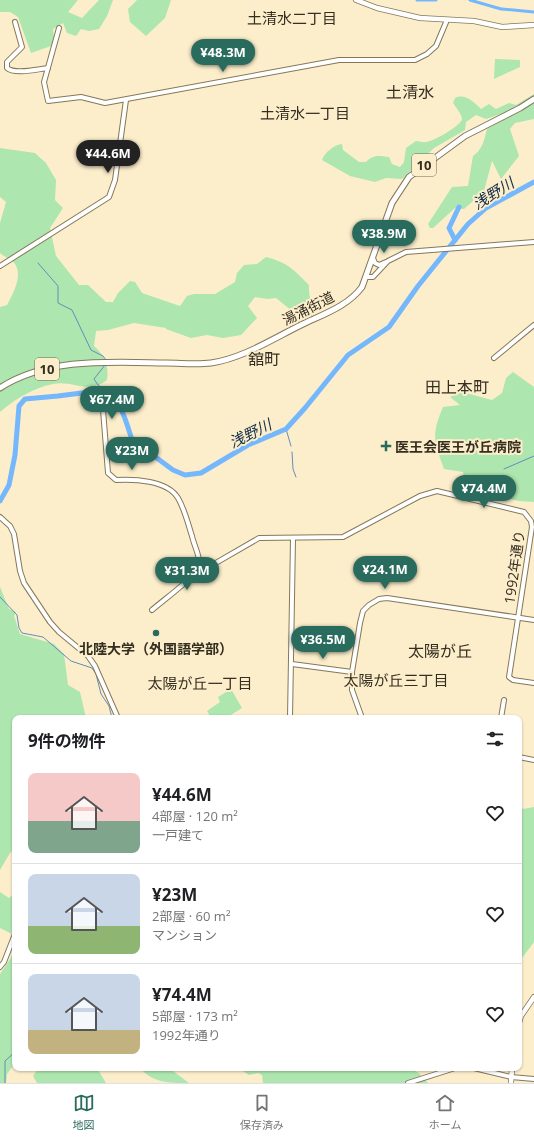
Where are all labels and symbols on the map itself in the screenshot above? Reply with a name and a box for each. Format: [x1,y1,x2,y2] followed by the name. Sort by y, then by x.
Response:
[247,8,337,28] district label: 土清水二丁目
[190,39,256,73] pin: ¥48.3M
[386,81,434,103] district label: 土清水
[260,103,350,123] district label: 土清水一丁目
[75,140,141,174] pin: ¥44.6M
[412,154,436,176] road number: 10
[469,172,519,213] water label: 浅野川
[351,220,417,254] pin: ¥38.9M
[279,287,337,329] street label: 湯涌街道
[248,348,280,370] district label: 舘町
[35,358,59,380] road number: 10
[425,376,489,398] district label: 田上本町
[79,386,145,420] pin: ¥67.4M
[225,413,276,452] water label: 浅野川
[108,437,156,471] pin: ¥23M
[395,437,521,456] place label: 医王会医王が丘病院
[380,440,392,452] marker: 医王会医王が丘病院
[451,475,517,509] pin: ¥74.4M
[499,529,529,605] street label: 1992年通り
[352,556,418,590] pin: ¥24.1M
[154,557,220,591] pin: ¥31.3M
[290,626,356,660] pin: ¥36.5M
[151,628,161,638] marker: 北陸大学（外国語学部）
[79,639,233,658] place label: 北陸大学（外国語学部）
[408,640,472,662] district label: 太陽が丘
[343,670,449,690] district label: 太陽が丘三丁目
[147,673,253,693] district label: 太陽が丘一丁目

